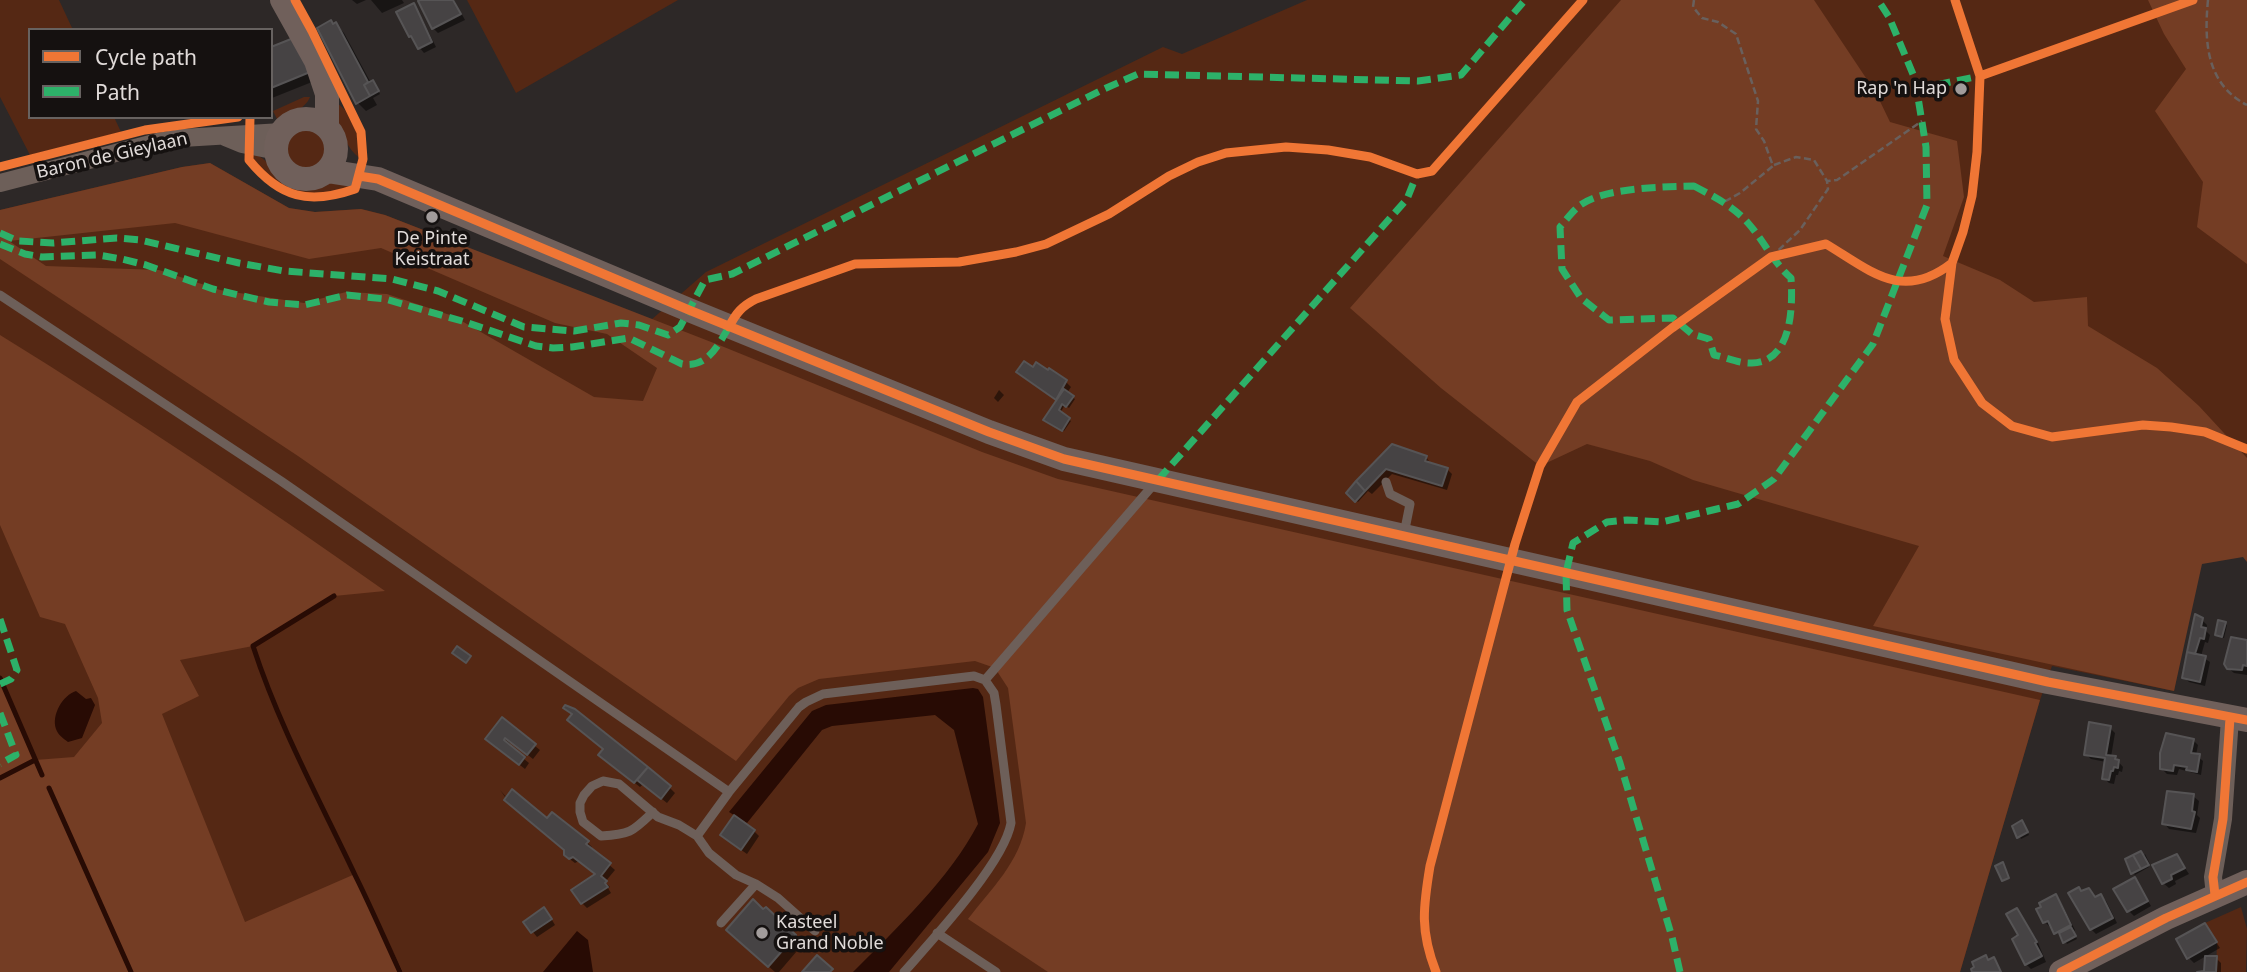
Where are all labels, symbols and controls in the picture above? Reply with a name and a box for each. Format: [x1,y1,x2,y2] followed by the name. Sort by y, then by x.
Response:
[28,28,273,119] legend
[95,43,197,71] text: Cycle path
[95,78,140,106] text: Path
[1856,78,1947,100] place label: Rap 'n Hap
[1953,81,1969,97] marker: Rap 'n Hap
[34,128,190,184] street label: Baron de Gieylaan
[424,209,440,225] marker: De Pinte Keistraat
[395,228,469,270] place label: De Pinte Keistraat
[776,912,884,954] place label: Kasteel Grand Noble
[754,925,770,941] marker: Kasteel Grand Noble

